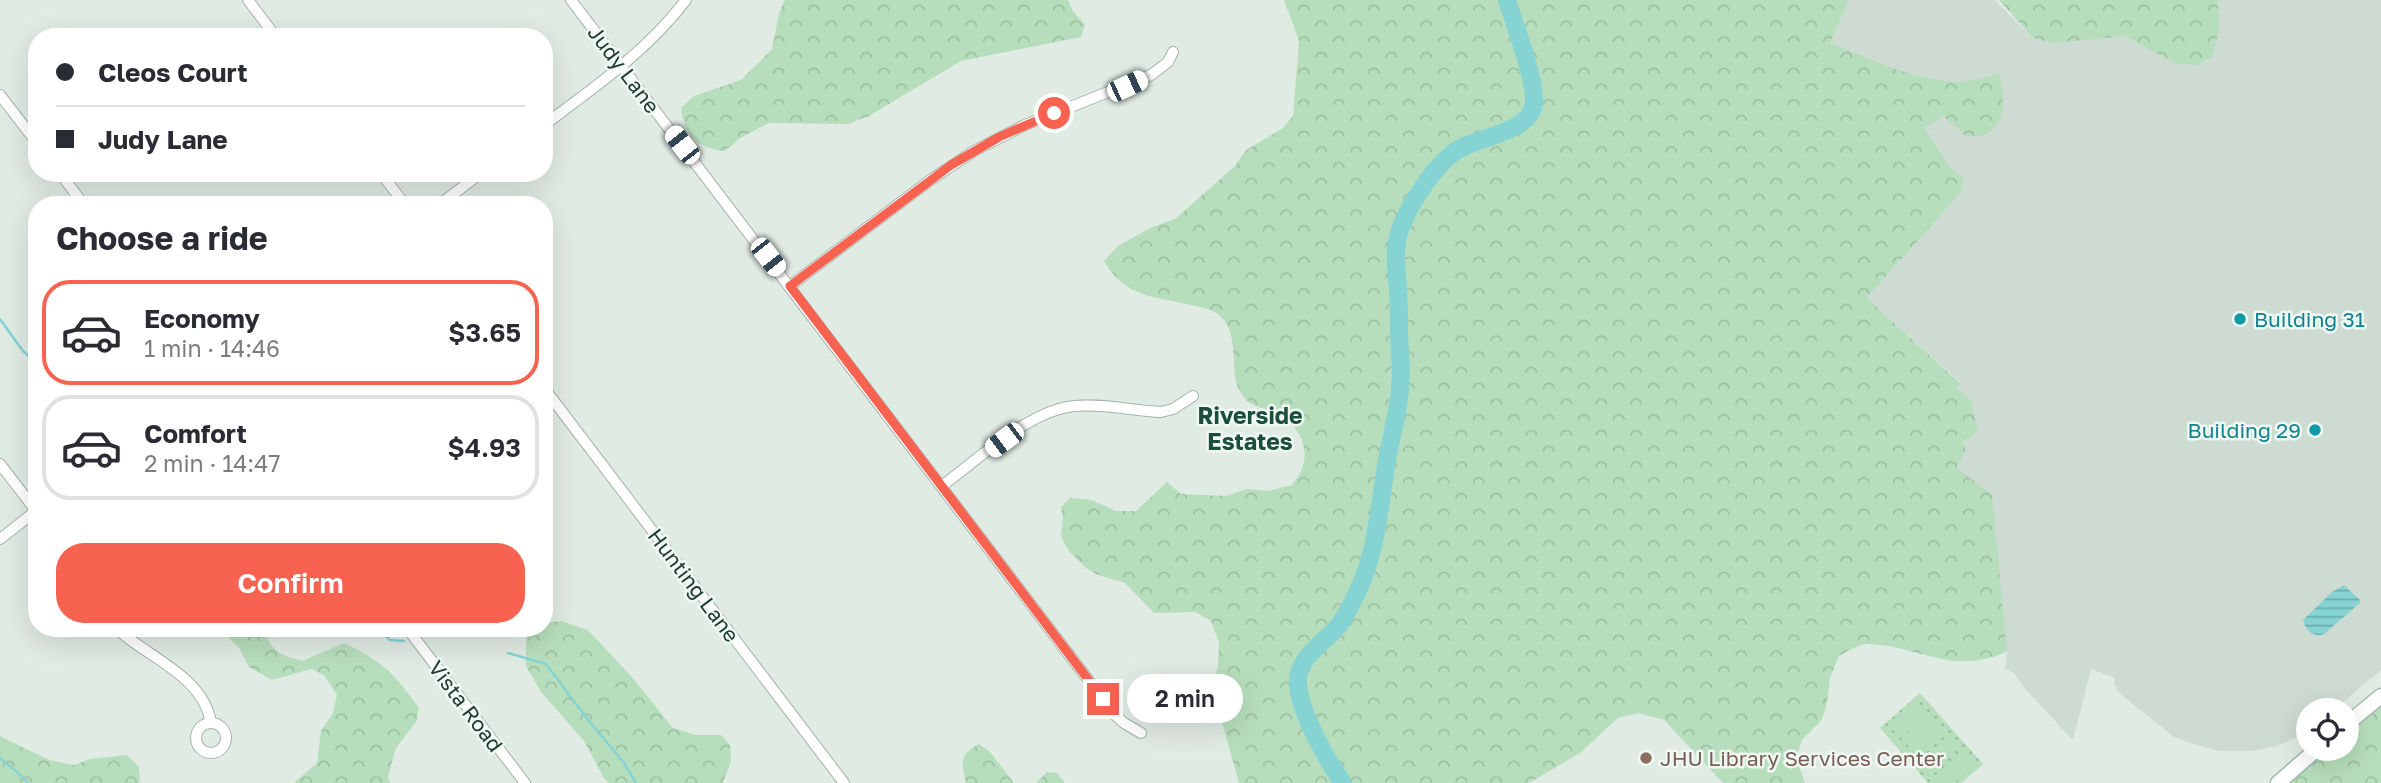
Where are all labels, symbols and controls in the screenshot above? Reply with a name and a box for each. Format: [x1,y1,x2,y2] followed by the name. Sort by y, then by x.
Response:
[582,20,666,118] street label: Judy Lane
[98,57,248,88] text: Cleos Court
[1104,68,1151,104] car
[1038,97,1070,129] route start
[661,122,704,168] car
[98,124,228,155] text: Judy Lane
[56,219,268,257] text: Choose a ride
[747,234,790,280] car
[60,301,123,364] icon: car
[144,303,260,334] text: Economy
[2254,306,2365,332] place label: Building 31
[2232,311,2248,327] marker: Building 31
[448,317,521,348] text: $3.65
[144,334,280,362] text: 1 min · 14:46
[1197,401,1303,455] district label: Riverside Estates
[60,416,123,479] icon: car
[2188,417,2301,443] place label: Building 29
[144,418,247,449] text: Comfort
[981,419,1028,461] car
[2307,422,2323,438] marker: Building 29
[448,432,521,463] text: $4.93
[144,449,280,477] text: 2 min · 14:47
[643,523,745,647] street label: Hunting Lane
[56,543,525,623] button: Confirm
[423,655,509,757] street label: Vista Road
[1128,674,1243,724] callout: 2 min
[1087,683,1119,715] route end
[1155,684,1215,712] text: 2 min
[2296,698,2359,761] map controls
[2296,698,2359,761] button: locate
[1660,745,1944,771] place label: JHU Library Services Center
[1638,750,1654,766] marker: JHU Library Services Center

